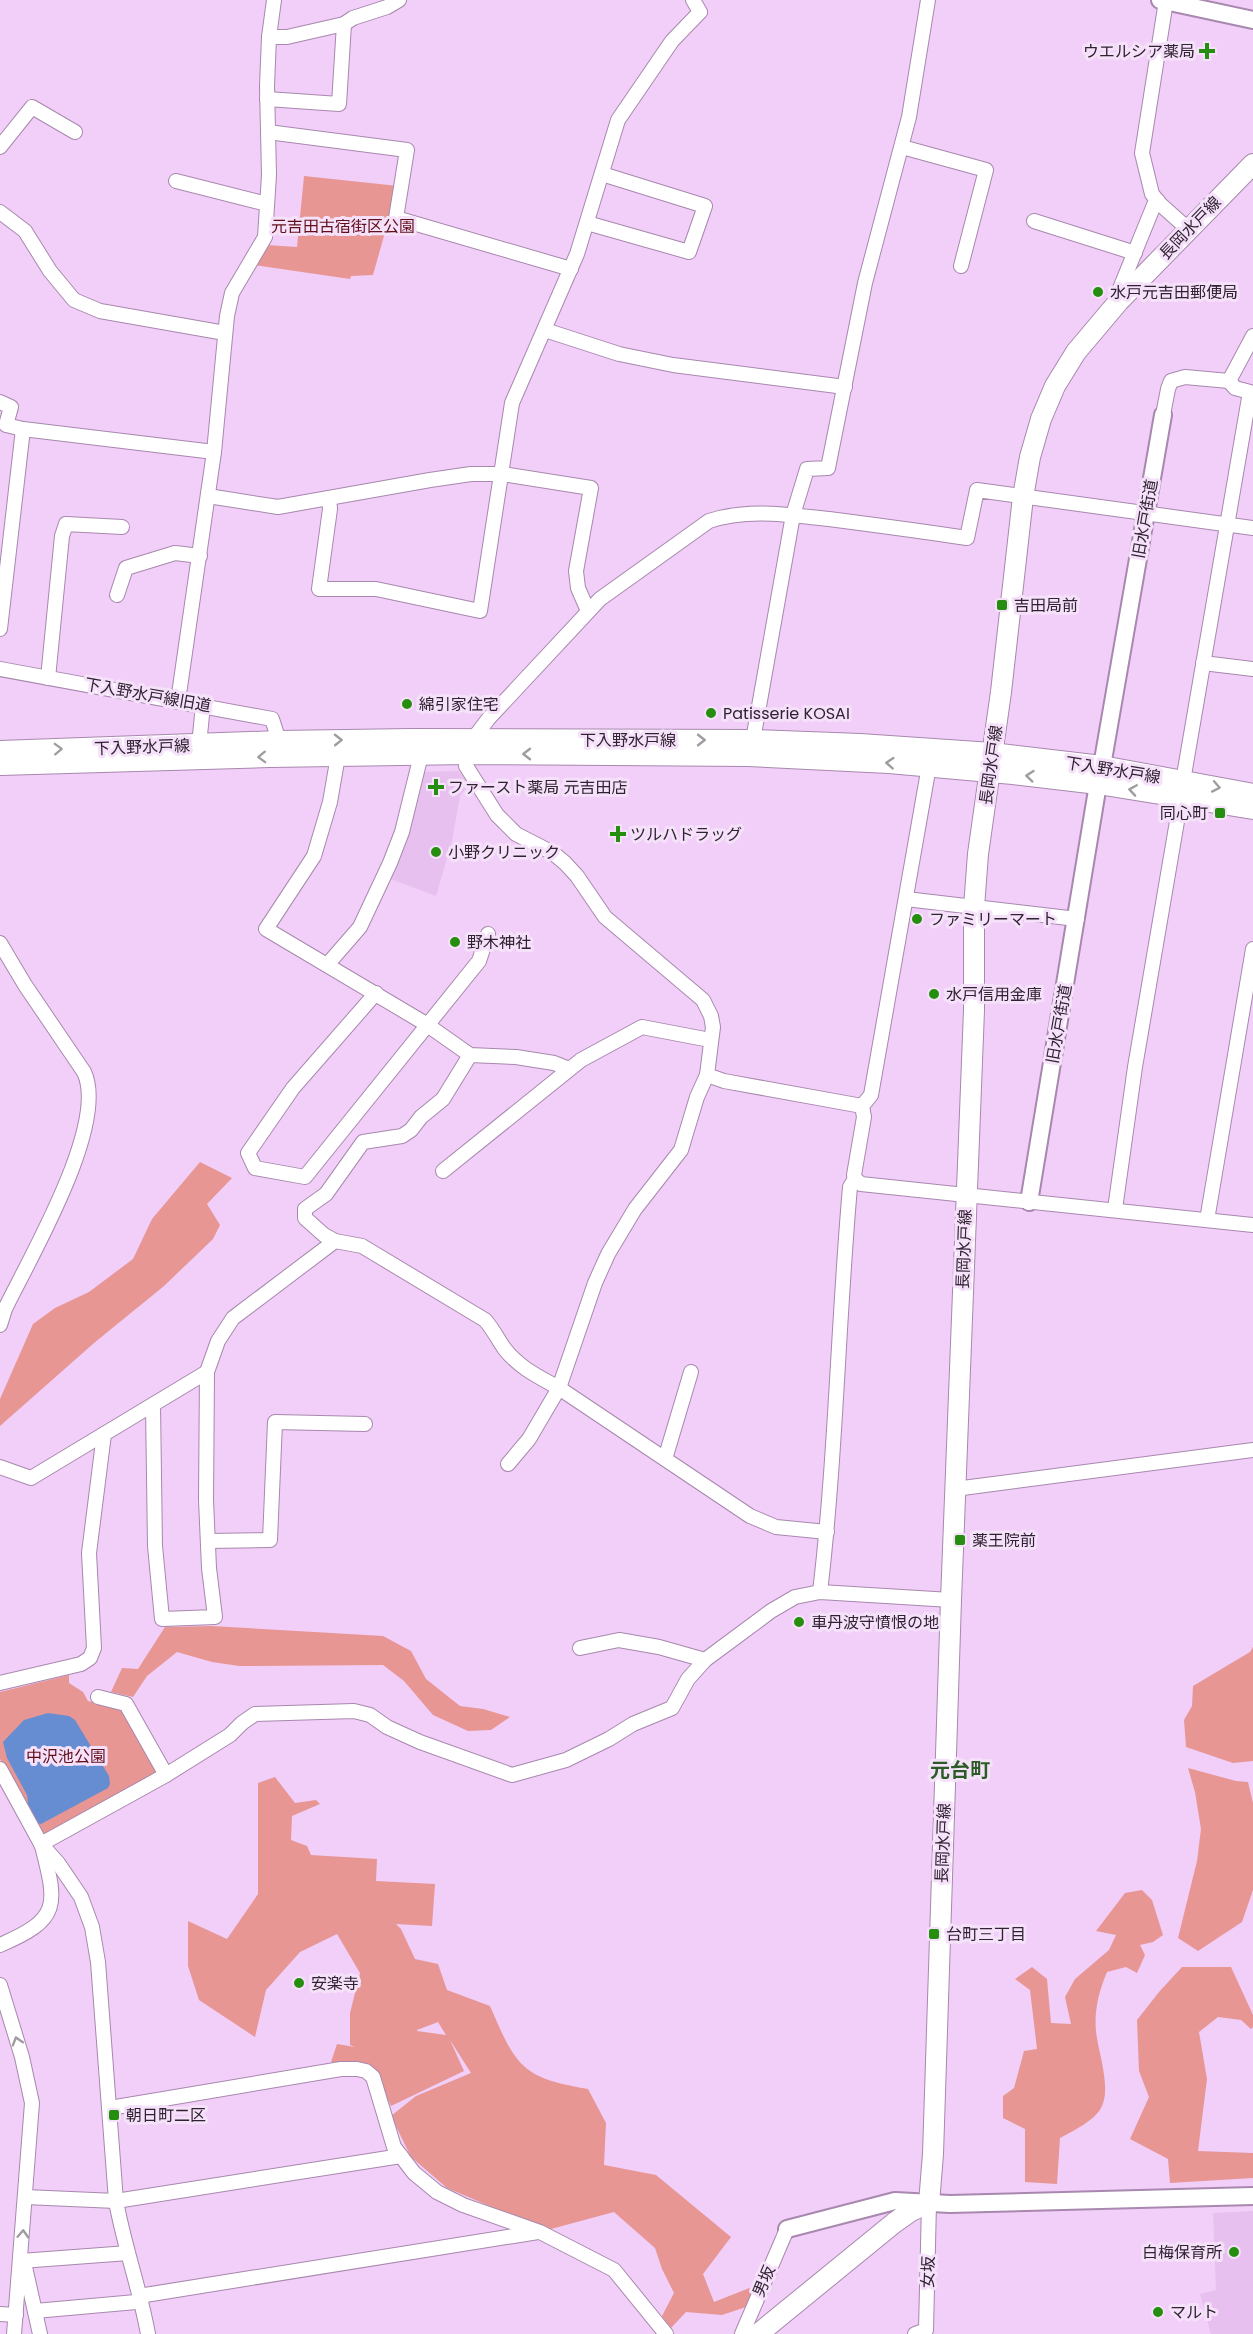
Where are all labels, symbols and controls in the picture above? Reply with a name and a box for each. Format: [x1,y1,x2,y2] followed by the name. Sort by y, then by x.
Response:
[1083,40,1195,63] place label: ウエルシア薬局
[1200,44,1214,58] marker: ウエルシア薬局
[1154,191,1226,265] street label: 長岡水戸線
[271,215,415,238] park label: 元吉田古宿街区公園
[1110,281,1238,304] place label: 水戸元吉田郵便局
[1091,285,1105,299] marker: 水戸元吉田郵便局
[1127,478,1163,560] street label: 旧水戸街道
[1014,594,1078,617] place label: 吉田局前
[995,598,1009,612] marker: 吉田局前
[83,673,213,717] street label: 下入野水戸線旧道
[419,693,499,716] place label: 綿引家住宅
[400,697,414,711] marker: 綿引家住宅
[723,702,850,725] place label: Patisserie KOSAI
[704,706,718,720] marker: Patisserie KOSAI
[974,724,1008,806] street label: 長岡水戸線
[580,729,676,752] street label: 下入野水戸線
[94,734,190,760] street label: 下入野水戸線
[333,734,342,746] one-way arrow
[696,734,705,746] one-way arrow
[54,743,63,756] one-way arrow
[522,748,531,760] one-way arrow
[258,751,267,763] one-way arrow
[1064,751,1162,789] street label: 下入野水戸線
[885,757,894,770] one-way arrow
[1025,770,1034,783] one-way arrow
[448,776,627,799] place label: ファースト薬局 元吉田店
[429,780,443,794] marker: ファースト薬局 元吉田店
[1211,780,1221,793] one-way arrow
[1128,784,1138,797] one-way arrow
[1160,802,1208,825] place label: 同心町
[1213,806,1227,820] marker: 同心町
[630,823,742,846] place label: ツルハドラッグ
[611,827,625,841] marker: ツルハドラッグ
[448,841,560,864] place label: 小野クリニック
[429,845,443,859] marker: 小野クリニック
[929,908,1057,931] place label: ファミリーマート
[910,912,924,926] marker: ファミリーマート
[467,931,531,954] place label: 野木神社
[448,935,462,949] marker: 野木神社
[946,983,1042,1006] place label: 水戸信用金庫
[1041,983,1077,1065] street label: 旧水戸街道
[927,987,941,1001] marker: 水戸信用金庫
[951,1209,977,1289] street label: 長岡水戸線
[972,1529,1036,1552] place label: 薬王院前
[953,1533,967,1547] marker: 薬王院前
[811,1611,939,1634] place label: 車丹波守憤恨の地
[792,1615,806,1629] marker: 車丹波守憤恨の地
[26,1745,106,1768] park label: 中沢池公園
[930,1756,990,1784] district label: 元台町
[930,1803,956,1883] street label: 長岡水戸線
[946,1923,1026,1946] place label: 台町三丁目
[927,1927,941,1941] marker: 台町三丁目
[311,1972,359,1995] place label: 安楽寺
[292,1976,306,1990] marker: 安楽寺
[12,2036,24,2047] one-way arrow
[126,2104,206,2127] place label: 朝日町二区
[107,2108,121,2122] marker: 朝日町二区
[16,2229,29,2238] one-way arrow
[1142,2241,1222,2264] place label: 白梅保育所
[1227,2245,1241,2259] marker: 白梅保育所
[916,2256,940,2288] street label: 女坂
[747,2262,781,2300] street label: 男坂
[1170,2301,1218,2324] place label: マルト
[1151,2305,1165,2319] marker: マルト

